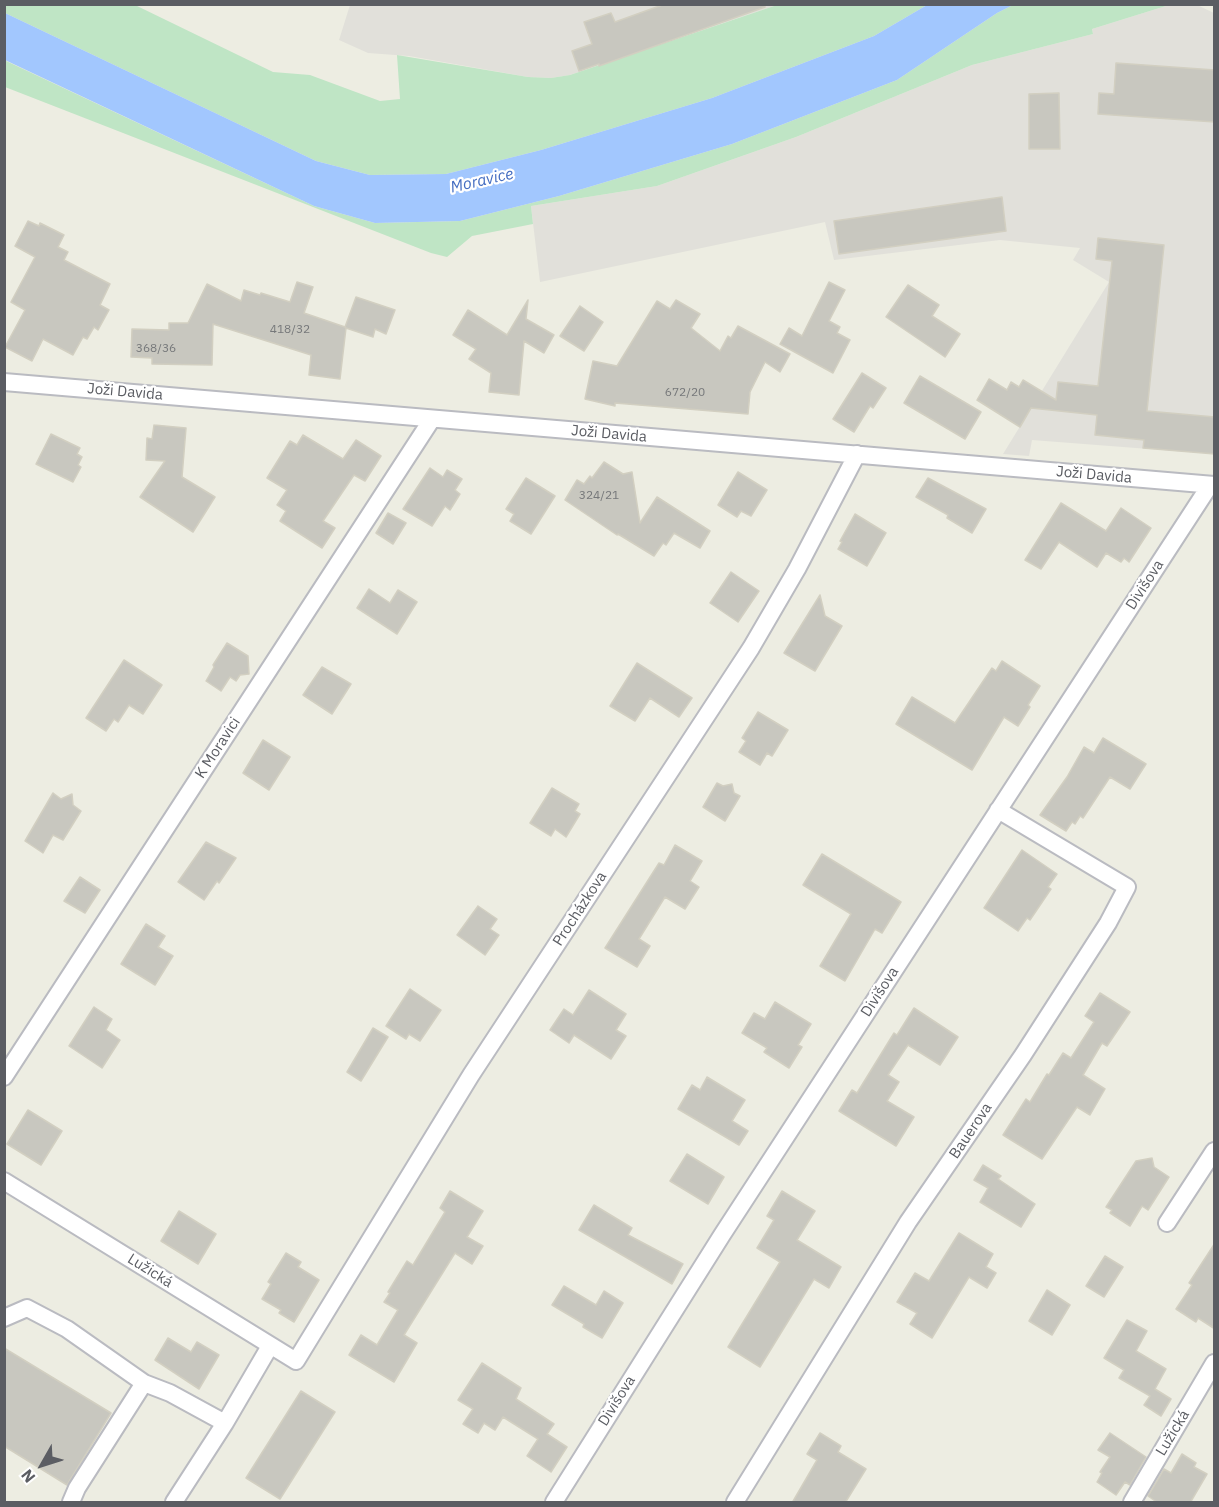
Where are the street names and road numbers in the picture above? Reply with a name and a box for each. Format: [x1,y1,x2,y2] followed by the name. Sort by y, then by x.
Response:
[86,380,164,404] street label: Joži Davida
[570,422,648,446] street label: Joži Davida
[1055,463,1133,487] street label: Joži Davida
[1122,557,1168,613] street label: Divišova
[192,714,244,782] street label: K Moravici
[549,868,611,950] street label: Procházkova
[857,964,903,1020] street label: Divišova
[946,1100,996,1162] street label: Bauerova
[124,1250,176,1292] street label: Lužická
[595,1373,639,1429] street label: Divišova
[1152,1407,1194,1459] street label: Lužická

